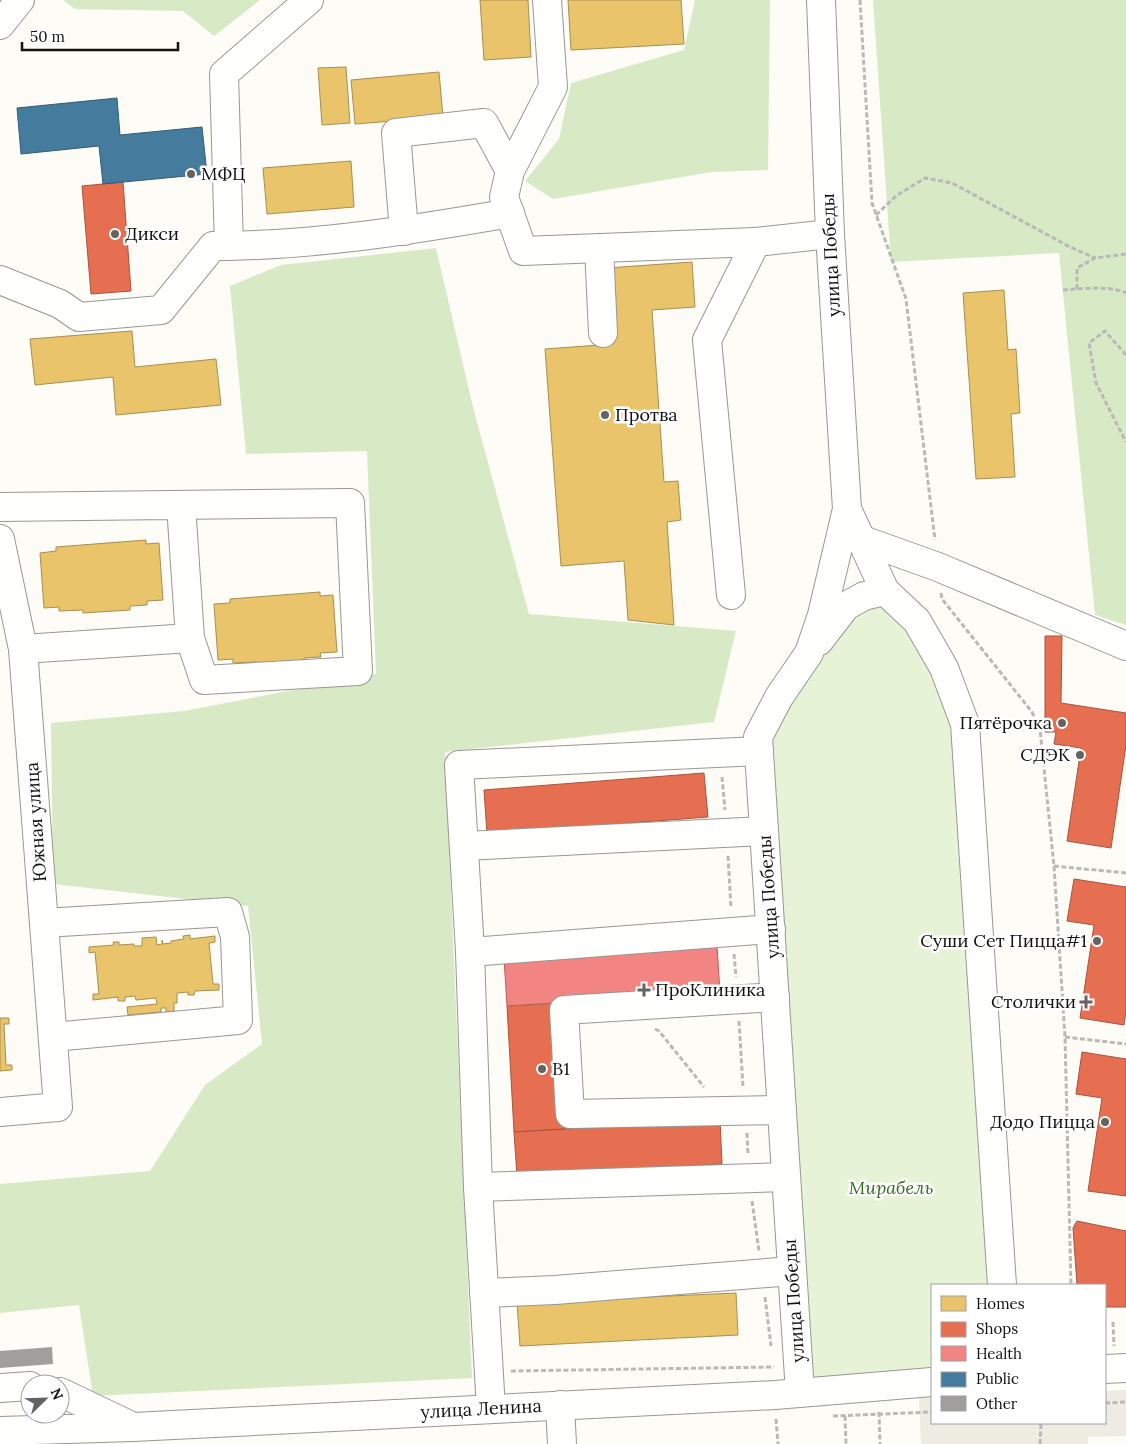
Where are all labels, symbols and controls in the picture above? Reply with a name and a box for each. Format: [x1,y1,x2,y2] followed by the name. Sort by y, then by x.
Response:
[22,20,179,52] scale bar
[30,27,65,46] text: 50 m
[201,162,246,185] place label: МФЦ
[185,168,197,180] marker: МФЦ
[816,193,845,317] street label: улица Победы
[125,222,179,245] place label: Дикси
[109,228,121,240] marker: Дикси
[615,403,678,426] place label: Протва
[599,409,611,421] marker: Протва
[960,711,1052,734] place label: Пятёрочка
[1056,717,1068,729] marker: Пятёрочка
[1020,743,1071,766] place label: СДЭК
[1074,749,1086,761] marker: СДЭК
[20,761,51,883] street label: Южная улица
[753,834,784,960] street label: улица Победы
[920,929,1087,952] place label: Суши Сет Пицца#1
[1091,935,1103,947] marker: Суши Сет Пицца#1
[655,978,765,1001] place label: ПроКлиника
[637,983,651,997] marker: ПроКлиника
[991,990,1076,1013] place label: Столички
[1080,996,1092,1008] marker: Столички
[552,1057,570,1080] place label: В1
[536,1063,548,1075] marker: В1
[990,1110,1095,1133] place label: Додо Пицца
[1099,1116,1111,1128] marker: Додо Пицца
[849,1176,933,1199] park label: Мирабель
[778,1238,809,1364] street label: улица Победы
[931,1284,1106,1424] legend
[976,1294,1025,1313] text: Homes
[976,1319,1018,1338] text: Shops
[976,1344,1022,1363] text: Health
[976,1369,1019,1388] text: Public
[20,1374,70,1424] north arrow
[47,1385,67,1403] text: N
[420,1394,542,1423] street label: улица Ленина
[976,1394,1018,1413] text: Other

